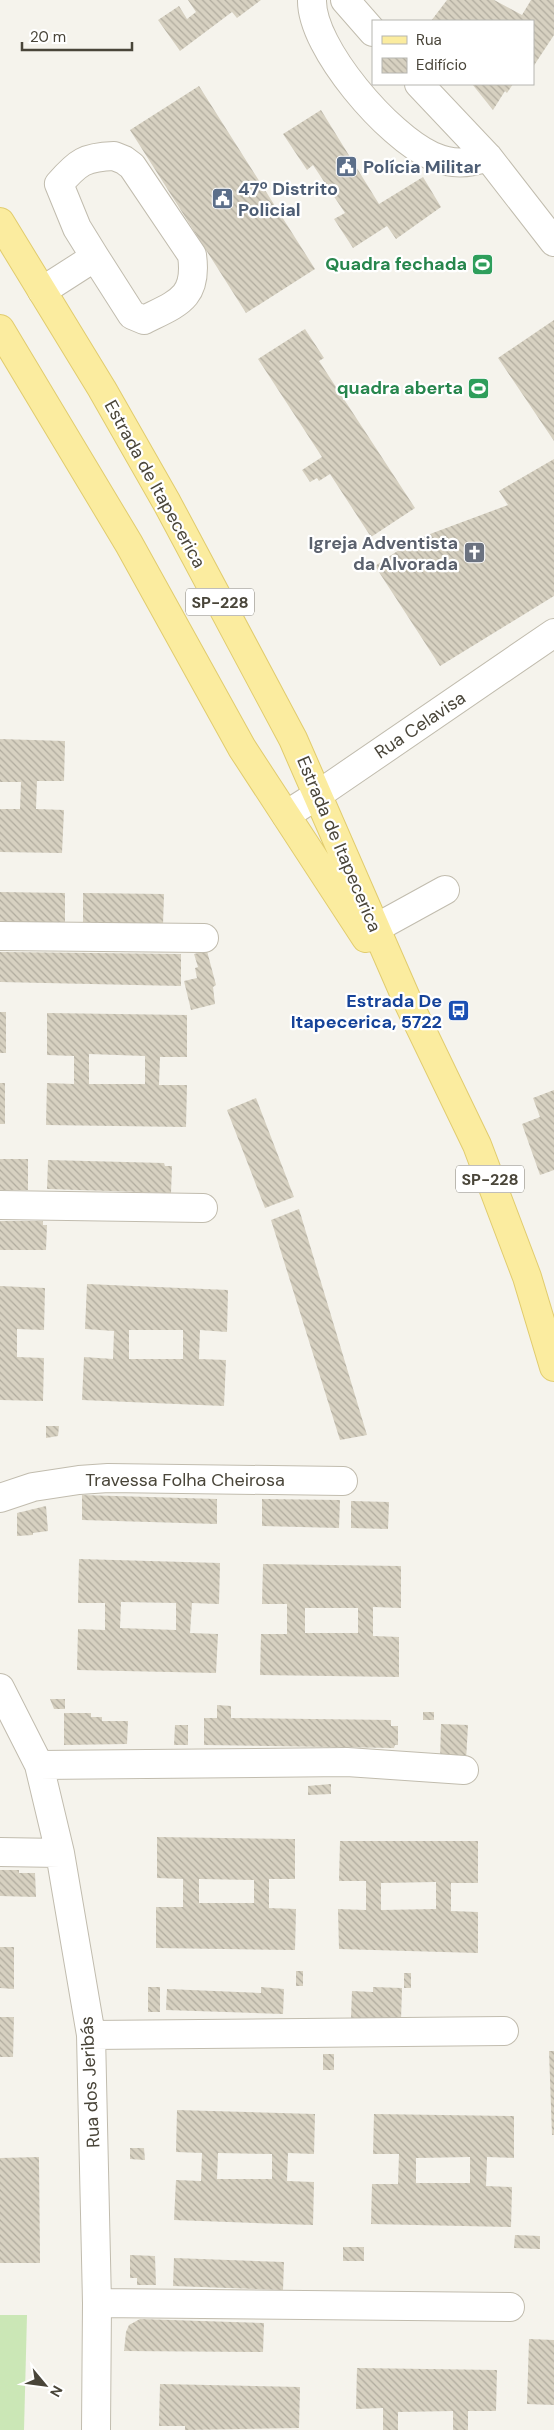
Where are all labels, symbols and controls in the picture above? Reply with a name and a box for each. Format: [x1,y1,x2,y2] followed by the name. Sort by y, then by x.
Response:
[22,20,132,52] scale bar
[372,20,534,85] legend
[30,27,66,47] text: 20 m
[416,30,442,50] text: Rua
[416,55,467,75] text: Edifício
[335,155,359,179] public building icon: Polícia Militar
[363,155,481,179] place label: Polícia Militar
[238,177,338,222] place label: 47º Distrito Policial
[210,187,234,211] public building icon: 47º Distrito Policial
[325,252,467,276] place label: Quadra fechada
[471,252,495,276] sports icon: Quadra fechada
[337,376,463,400] place label: quadra aberta
[467,376,491,400] sports icon: quadra aberta
[99,396,211,572] street label: Estrada de Itapecerica
[308,531,458,576] place label: Igreja Adventista da Alvorada
[462,541,486,565] church icon: Igreja Adventista da Alvorada
[186,588,254,616] road number: SP-228
[370,686,470,764] street label: Rua Celavisa
[291,752,387,936] street label: Estrada de Itapecerica
[291,989,442,1034] place label: Estrada De Itapecerica, 5722
[446,999,470,1023] bus stop icon: Estrada De Itapecerica, 5722
[456,1166,524,1192] road number: SP-228
[85,1468,285,1492] street label: Travessa Folha Cheirosa
[75,2016,105,2148] street label: Rua dos Jeribás
[20,2360,70,2410] north arrow
[46,2382,67,2400] text: N

